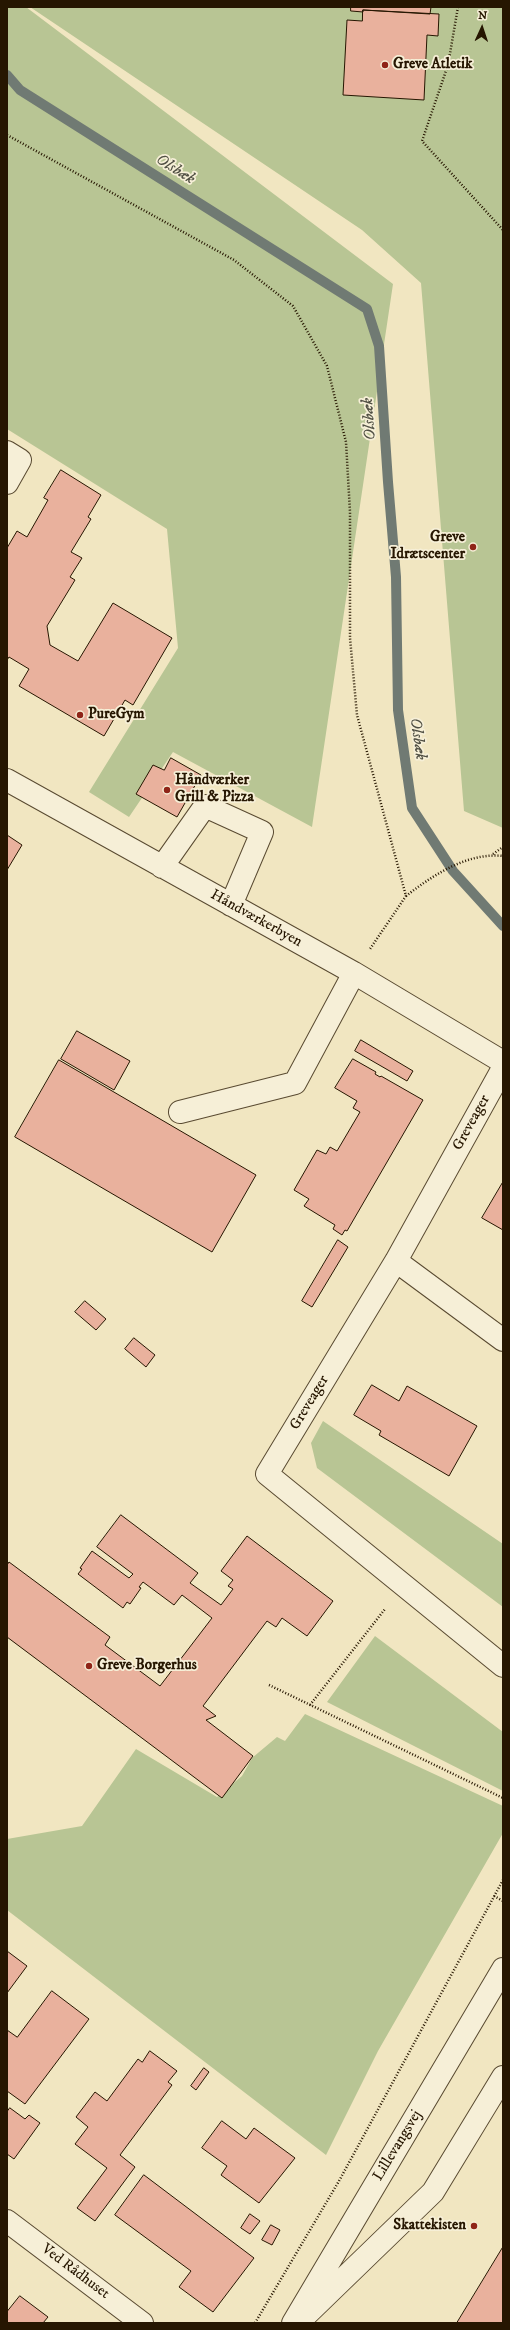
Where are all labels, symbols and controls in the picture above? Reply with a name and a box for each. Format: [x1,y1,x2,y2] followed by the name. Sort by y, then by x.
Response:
[462,8,502,48] north arrow
[478,9,488,23] text: N
[393,56,472,74] place label: Greve Atletik
[380,60,390,70] marker: Greve Atletik
[152,151,198,189] water label: Olsbæk
[359,397,381,441] water label: Olsbæk
[390,529,465,564] place label: Greve Idrætscenter
[468,542,478,552] marker: Greve Idrætscenter
[88,706,145,724] place label: PureGym
[75,710,85,720] marker: PureGym
[405,717,429,761] water label: Olsbæk
[175,772,254,807] place label: Håndværker Grill & Pizza
[162,785,172,795] marker: Håndværker Grill & Pizza
[207,886,305,952] street label: Håndværkerbyen
[449,1092,495,1154] street label: Greveager
[287,1372,333,1434] street label: Greveager
[97,1657,197,1675] place label: Greve Borgerhus
[84,1661,94,1671] marker: Greve Borgerhus
[370,2107,426,2185] street label: Lillevangsvej
[393,2217,466,2235] place label: Skattekisten
[469,2221,479,2231] marker: Skattekisten
[37,2241,113,2303] street label: Ved Rådhuset

